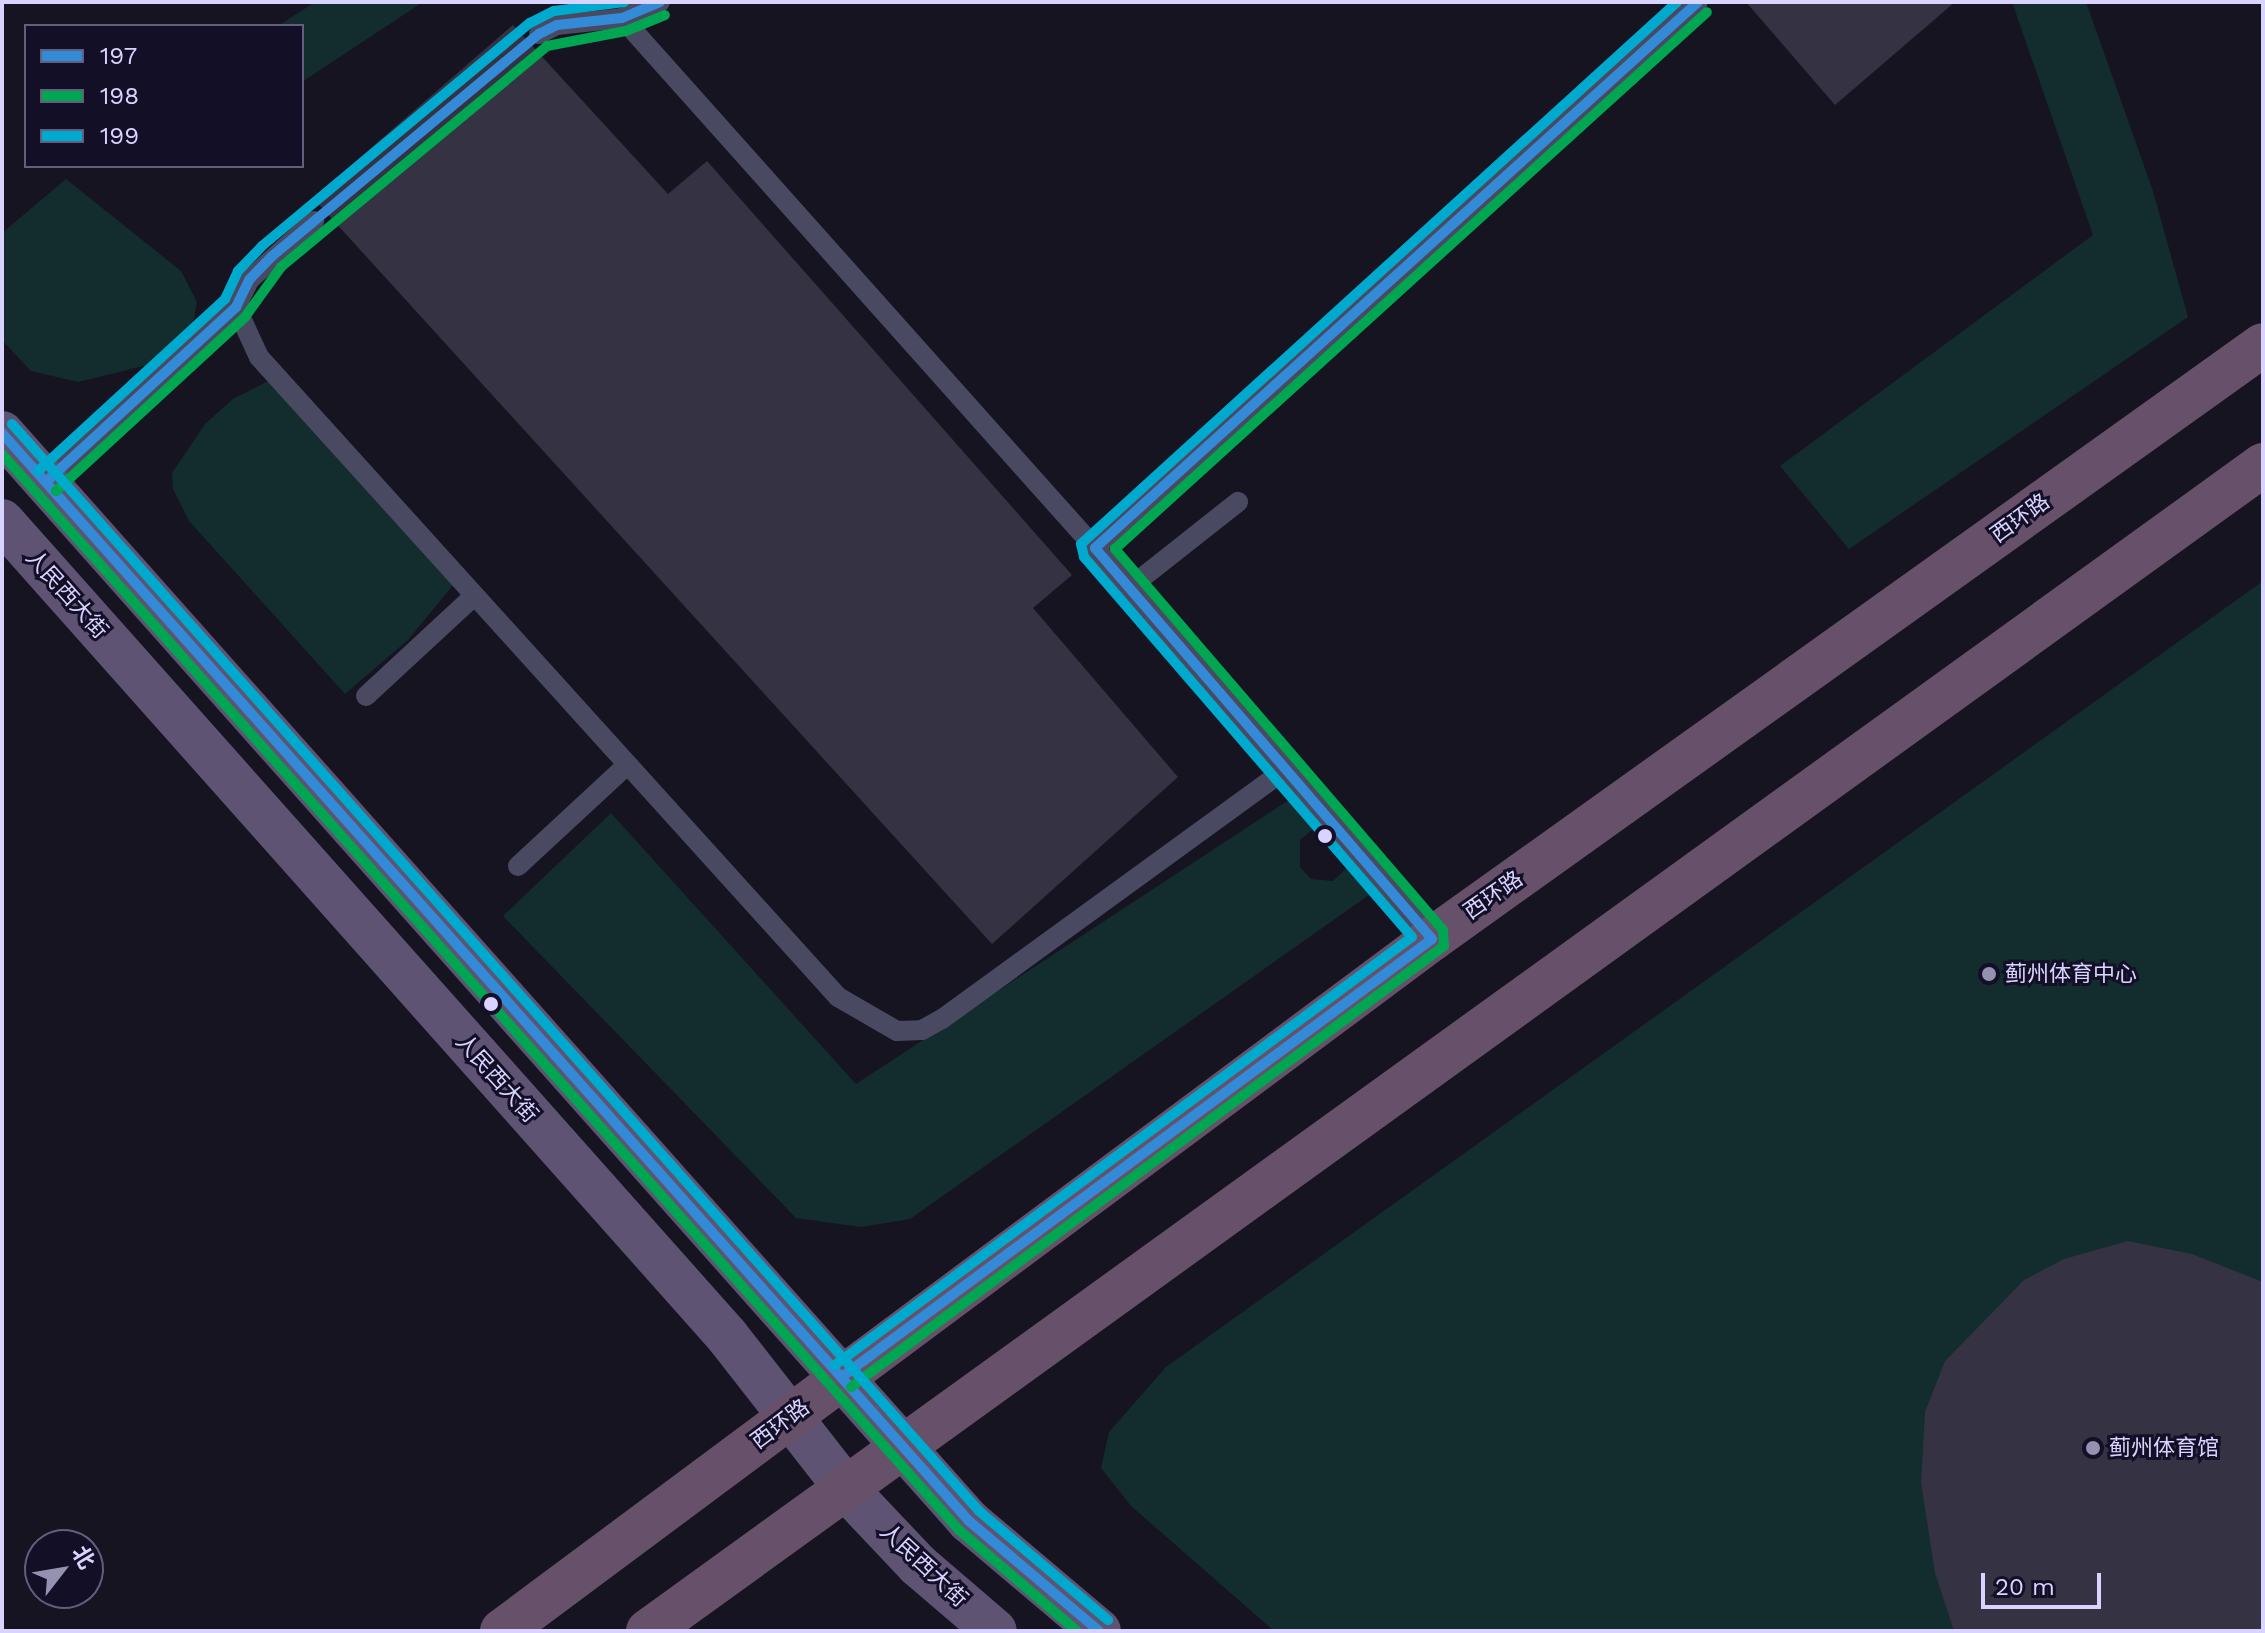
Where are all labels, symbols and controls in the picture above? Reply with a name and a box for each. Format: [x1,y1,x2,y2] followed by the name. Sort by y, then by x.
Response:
[24,24,304,168] legend
[100,42,137,70] text: 197
[100,82,139,110] text: 198
[100,122,139,150] text: 199
[1986,488,2054,548] street label: 西环路
[20,544,114,644] street label: 人民西大街
[1317,828,1333,844] unlabelled marker
[1458,865,1528,925] street label: 西环路
[2005,961,2137,987] place label: 蓟州体育中心
[1980,965,1998,983] marker: 蓟州体育中心
[483,996,499,1012] unlabelled marker
[450,1028,544,1128] street label: 人民西大街
[746,1394,814,1454] street label: 西环路
[2109,1435,2219,1461] place label: 蓟州体育馆
[2084,1439,2102,1457] marker: 蓟州体育馆
[875,1518,973,1612] street label: 人民西大街
[24,1529,104,1609] north arrow
[67,1542,100,1573] text: 北
[1985,1557,2105,1607] scale bar
[1995,1573,2055,1601] text: 20 m

